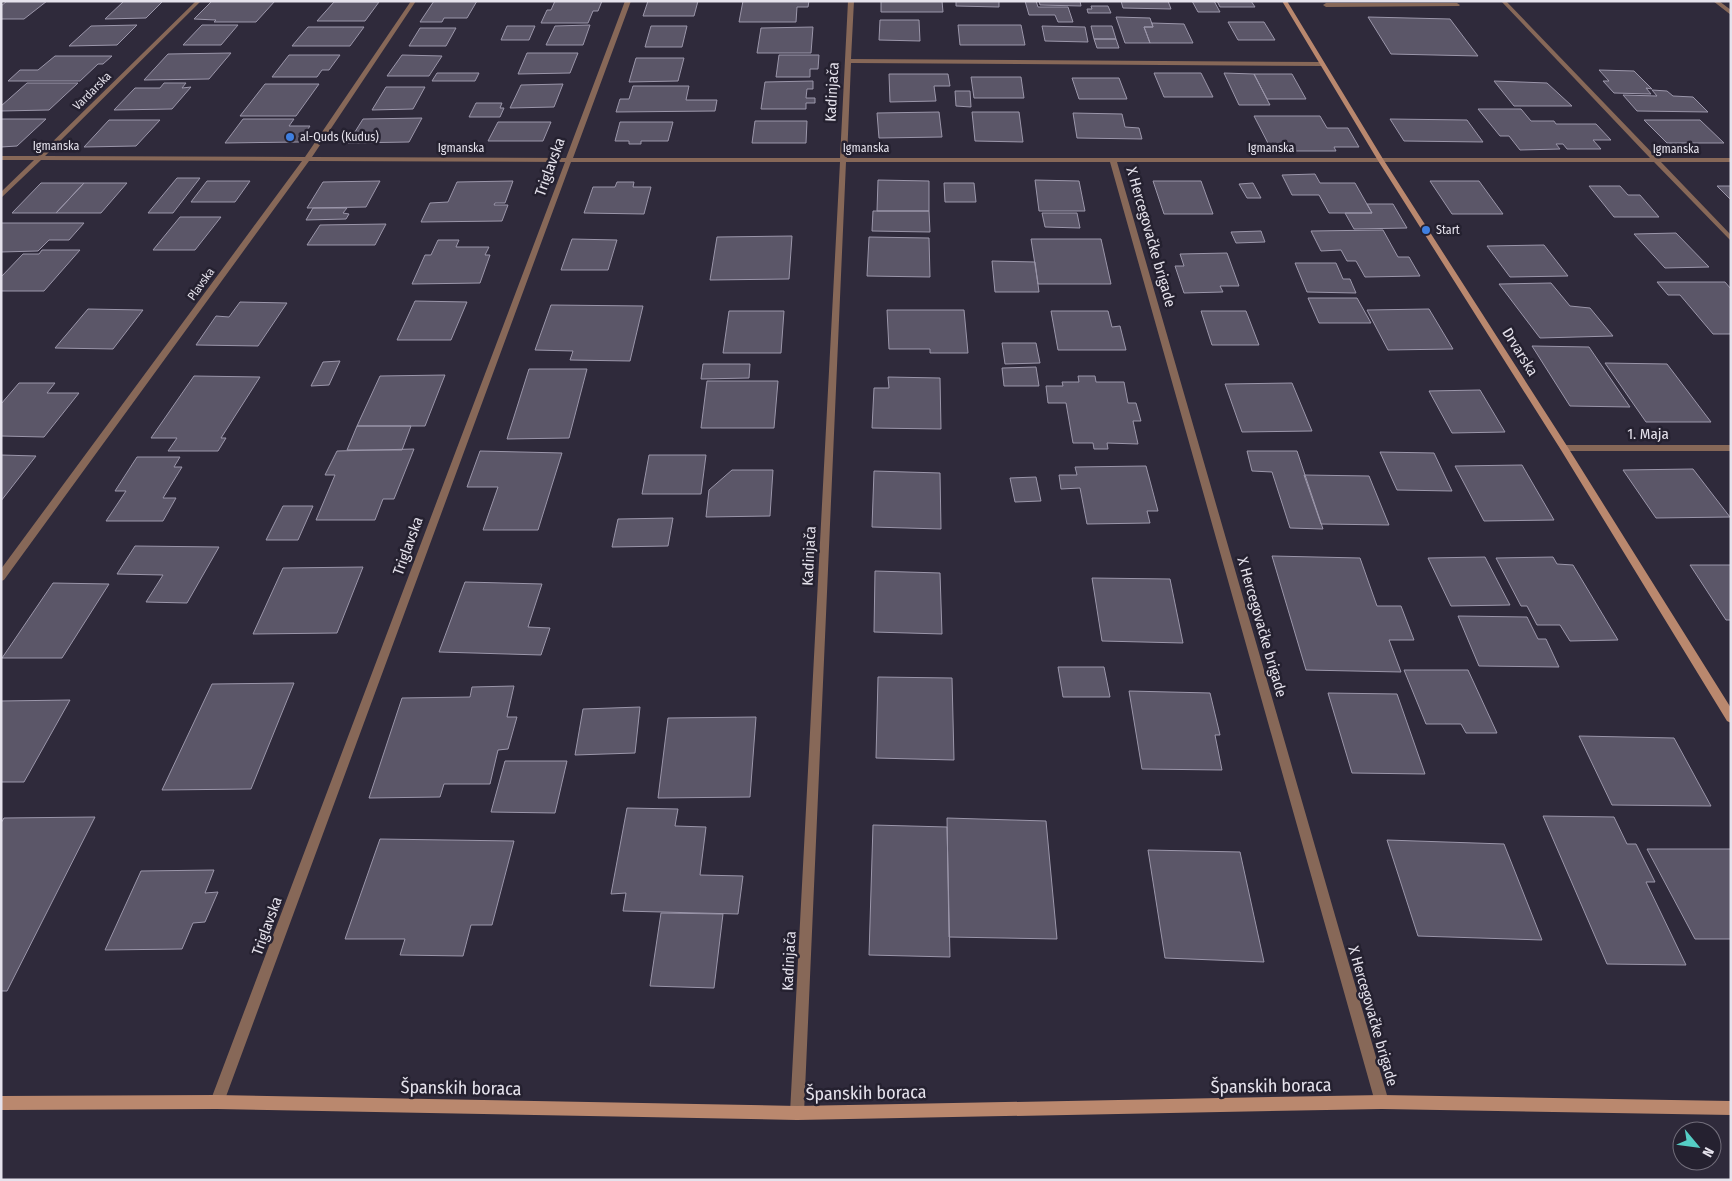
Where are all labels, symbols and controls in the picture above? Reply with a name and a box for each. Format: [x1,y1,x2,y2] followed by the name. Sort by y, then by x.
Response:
[821,62,843,122] street label: Kadinjača
[70,69,114,113] street label: Vardarska
[300,130,379,144] place label: al-Quds (Kudus)
[284,131,296,143] marker: al-Quds (Kudus)
[531,135,569,199] street label: Triglavska
[33,139,79,153] street label: Igmanska
[438,141,484,155] street label: Igmanska
[843,141,889,155] street label: Igmanska
[1248,141,1294,155] street label: Igmanska
[1653,142,1699,156] street label: Igmanska
[1122,165,1180,309] street label: X Hercegovačke brigade
[1436,223,1460,237] place label: Start
[1420,224,1432,236] marker: Start
[185,265,217,303] street label: Plavska
[1498,325,1542,379] street label: Drvarska
[1627,425,1669,443] street label: 1. Maja
[389,514,427,578] street label: Triglavska
[798,526,820,586] street label: Kadinjača
[1233,555,1291,699] street label: X Hercegovačke brigade
[248,894,286,958] street label: Triglavska
[778,931,800,991] street label: Kadinjača
[1344,944,1402,1088] street label: X Hercegovačke brigade
[1210,1074,1332,1098] street label: Španskih boraca
[400,1076,522,1100] street label: Španskih boraca
[805,1081,927,1105] street label: Španskih boraca
[1672,1121,1722,1171] north arrow
[1698,1144,1717,1160] text: N

